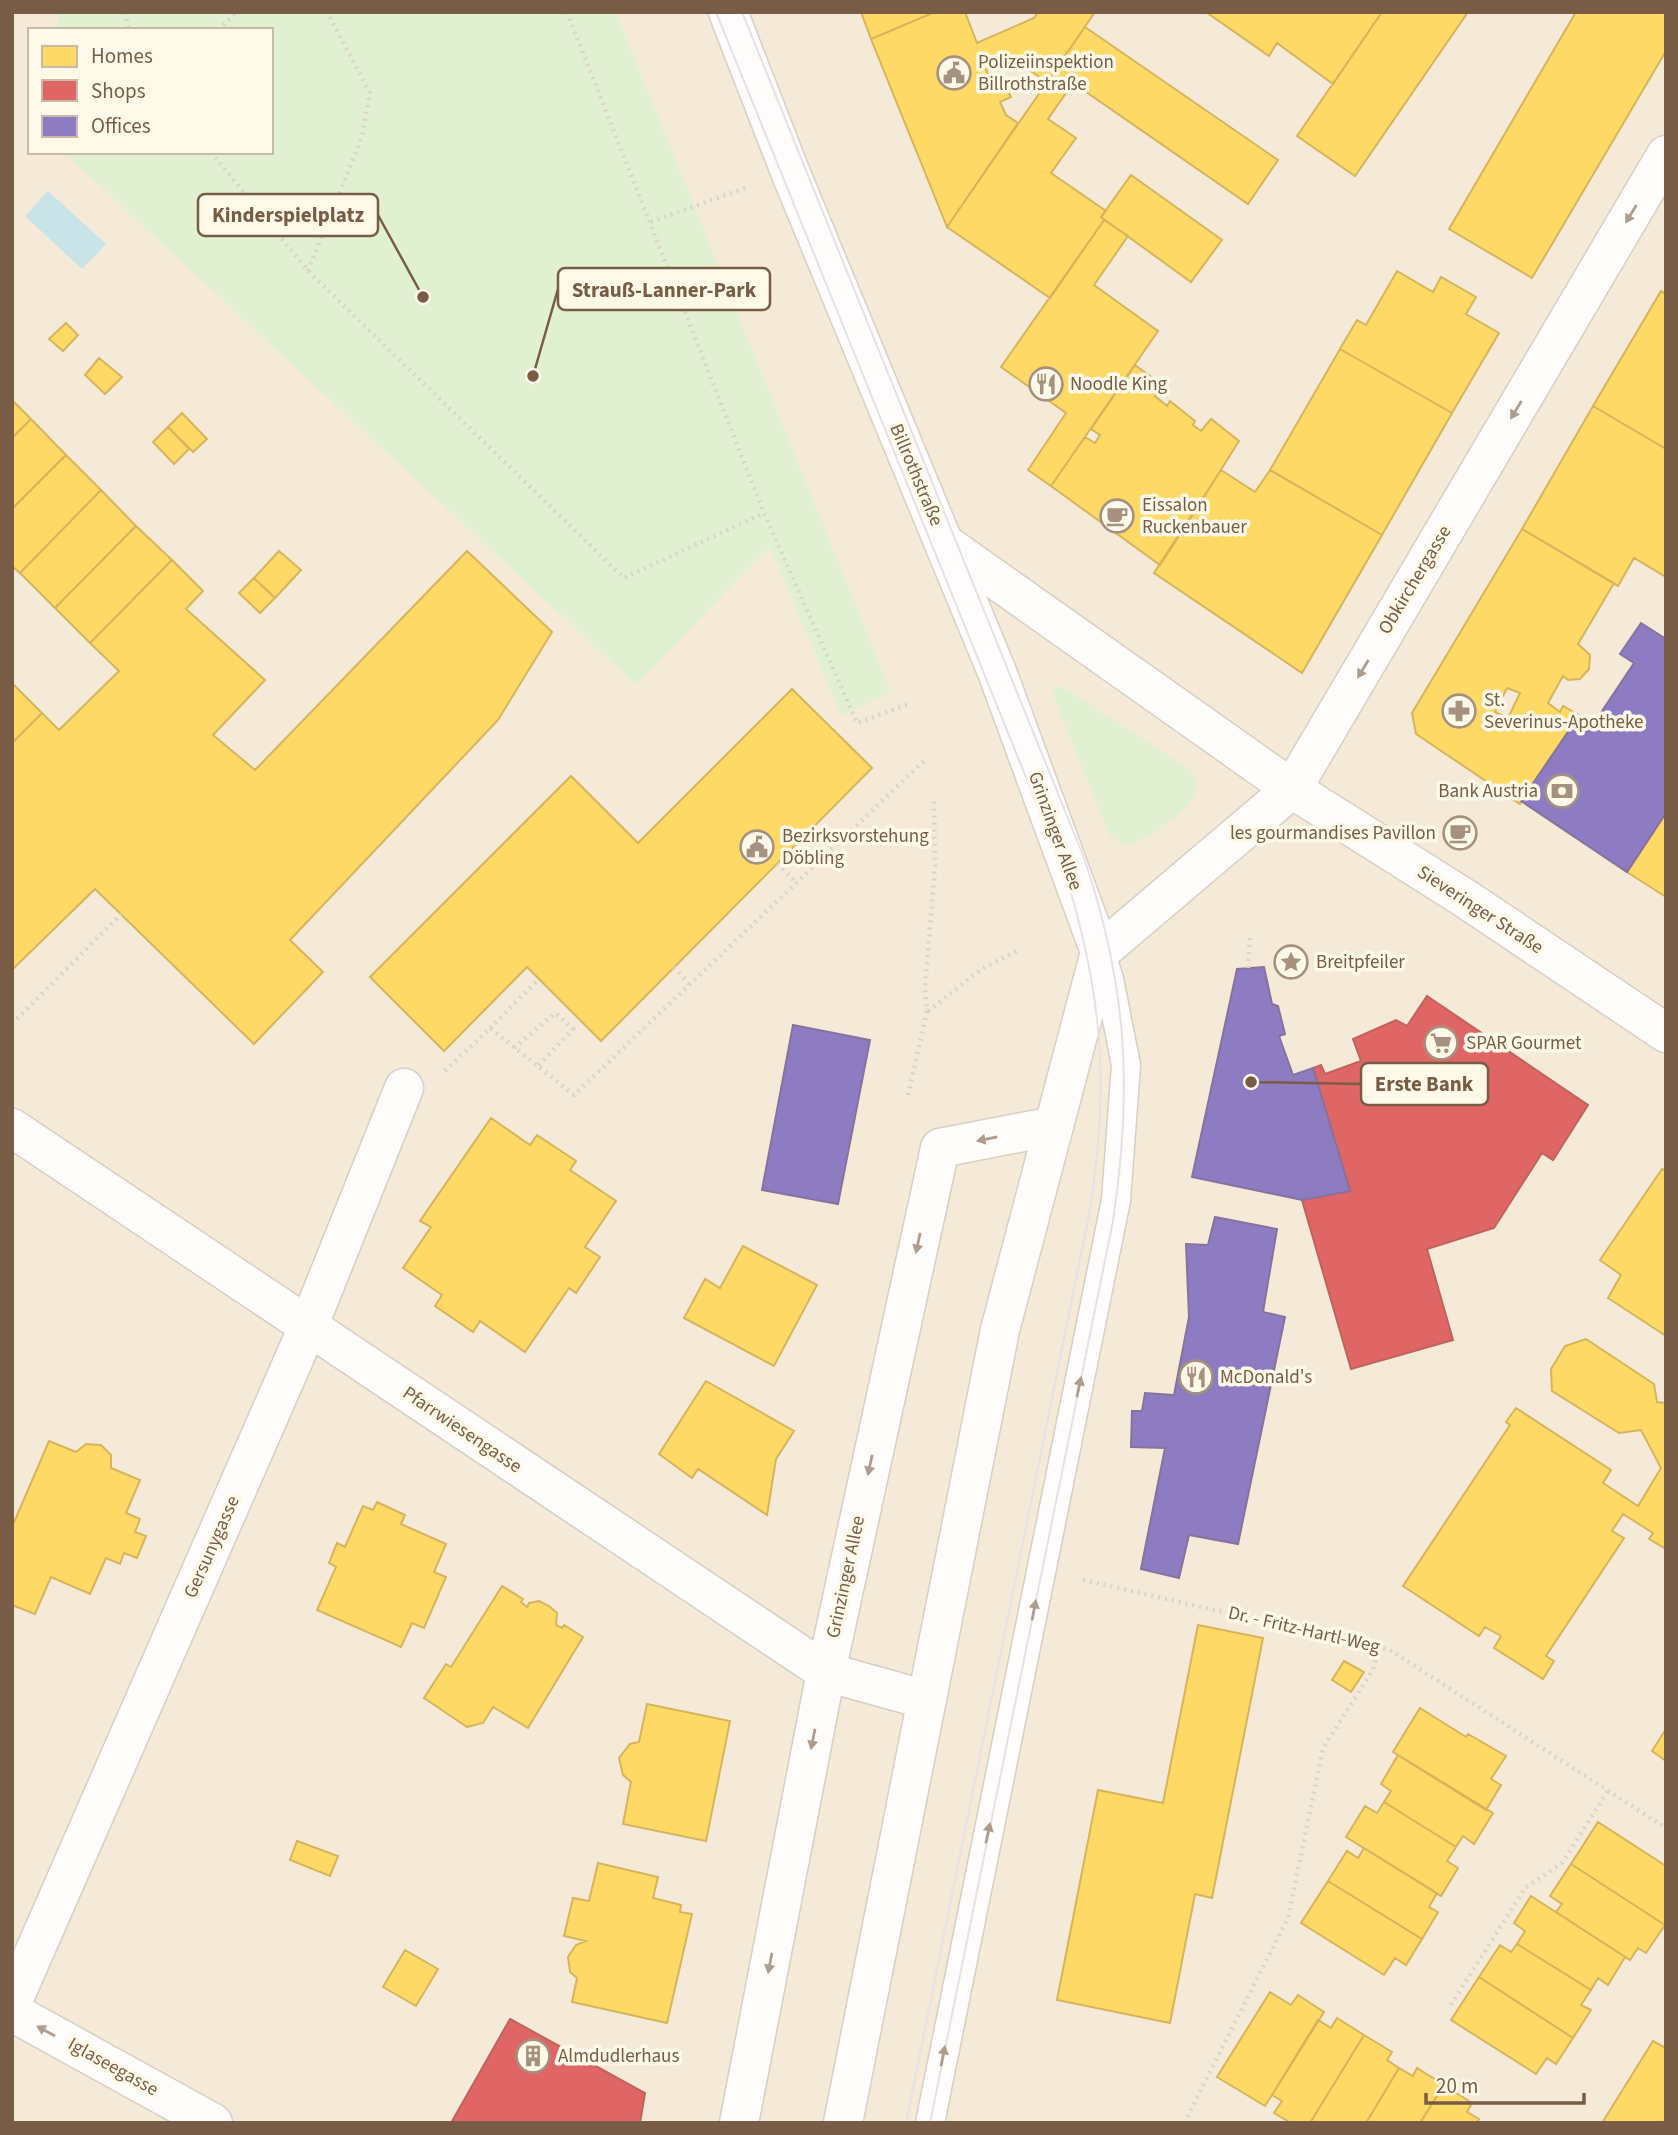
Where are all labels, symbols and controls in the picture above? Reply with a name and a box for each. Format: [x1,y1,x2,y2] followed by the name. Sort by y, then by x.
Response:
[28,28,273,154] legend
[91,41,153,71] text: Homes
[978,49,1114,98] place label: Polizeiinspektion Billrothstraße
[935,54,973,92] public building icon: Polizeiinspektion Billrothstraße
[91,76,146,106] text: Shops
[91,111,151,141] text: Offices
[198,194,378,236] callout: Kinderspielplatz
[212,200,364,230] text: Kinderspielplatz
[1625,204,1637,223] one-way arrow
[558,268,770,310] callout: Strauß-Lanner-Park
[572,275,757,305] text: Strauß-Lanner-Park
[1027,365,1065,403] restaurant icon: Noodle King
[1070,371,1168,398] place label: Noodle King
[1509,400,1522,419] one-way arrow
[882,420,950,530] street label: Billrothstraße
[1142,492,1247,541] place label: Eissalon Ruckenbauer
[1098,497,1136,535] cafe icon: Eissalon Ruckenbauer
[1372,520,1458,640] street label: Obkirchergasse
[1356,659,1369,678] one-way arrow
[1484,687,1643,736] place label: St. Severinus-Apotheke
[1440,692,1478,730] pharmacy icon: St. Severinus-Apotheke
[1021,768,1089,894] street label: Grinzinger Allee
[1543,772,1581,810] bank icon: Bank Austria
[1438,778,1538,805] place label: Bank Austria
[1441,814,1479,852] cafe icon: les gourmandises Pavillon
[1230,820,1436,847] place label: les gourmandises Pavillon
[782,823,929,872] place label: Bezirksvorstehung Döbling
[738,828,776,866] public building icon: Bezirksvorstehung Döbling
[1412,859,1548,961] street label: Sieveringer Straße
[1272,943,1310,981] place icon: Breitpfeiler
[1316,949,1405,976] place label: Breitpfeiler
[1422,1024,1460,1062] supermarket icon: SPAR Gourmet
[1466,1030,1582,1057] place label: SPAR Gourmet
[1361,1063,1488,1105] callout: Erste Bank
[1375,1069,1474,1099] text: Erste Bank
[976,1134,998,1145] one-way arrow
[912,1232,923,1254] one-way arrow
[1177,1358,1215,1396] restaurant icon: McDonald's
[1220,1364,1312,1391] place label: McDonald's
[1074,1376,1085,1398] one-way arrow
[397,1380,527,1480] street label: Pfarrwiesengasse
[865,1454,876,1476] one-way arrow
[177,1492,247,1602] street label: Gersunygasse
[820,1513,872,1641] street label: Grinzinger Allee
[1028,1599,1039,1621] one-way arrow
[1225,1599,1383,1661] street label: Dr. - Fritz-Hartl-Weg
[807,1728,818,1750] one-way arrow
[983,1822,994,1844] one-way arrow
[764,1952,775,1974] one-way arrow
[37,2025,56,2037] one-way arrow
[63,2031,163,2103] street label: Iglaseegasse
[514,2037,552,2075] building icon: Almdudlerhaus
[558,2043,679,2070] place label: Almdudlerhaus
[938,2045,949,2067] one-way arrow
[1426,2062,1584,2106] scale bar
[1436,2071,1478,2101] text: 20 m

